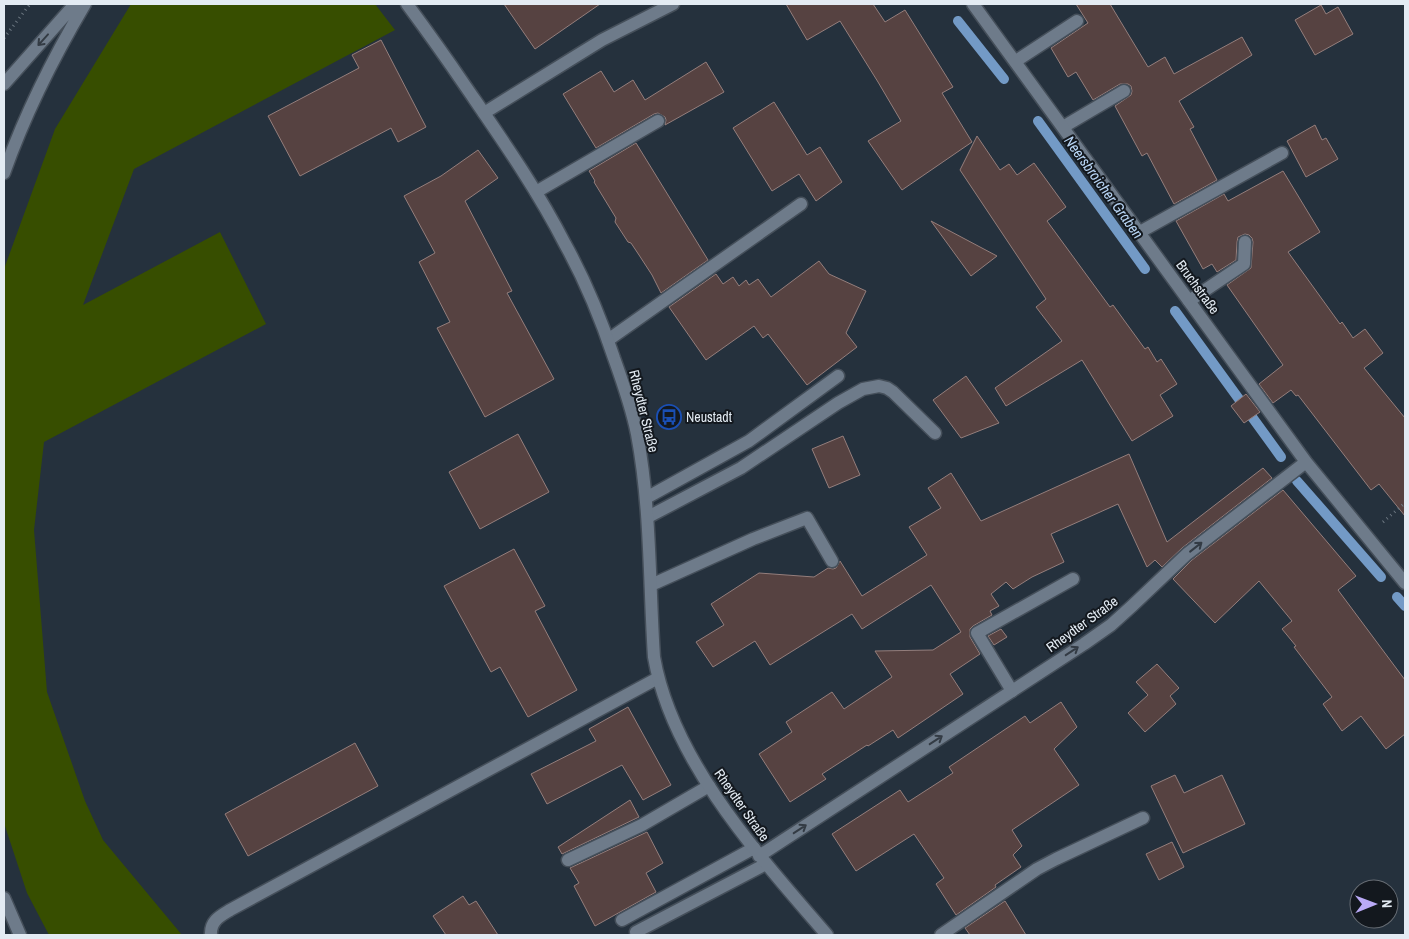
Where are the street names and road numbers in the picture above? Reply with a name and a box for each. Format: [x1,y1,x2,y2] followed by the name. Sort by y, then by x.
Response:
[1172,256,1224,318] street label: Bruchstraße
[625,368,663,454] street label: Rheydter Straße
[1043,592,1121,656] street label: Rheydter Straße
[710,765,774,845] street label: Rheydter Straße

